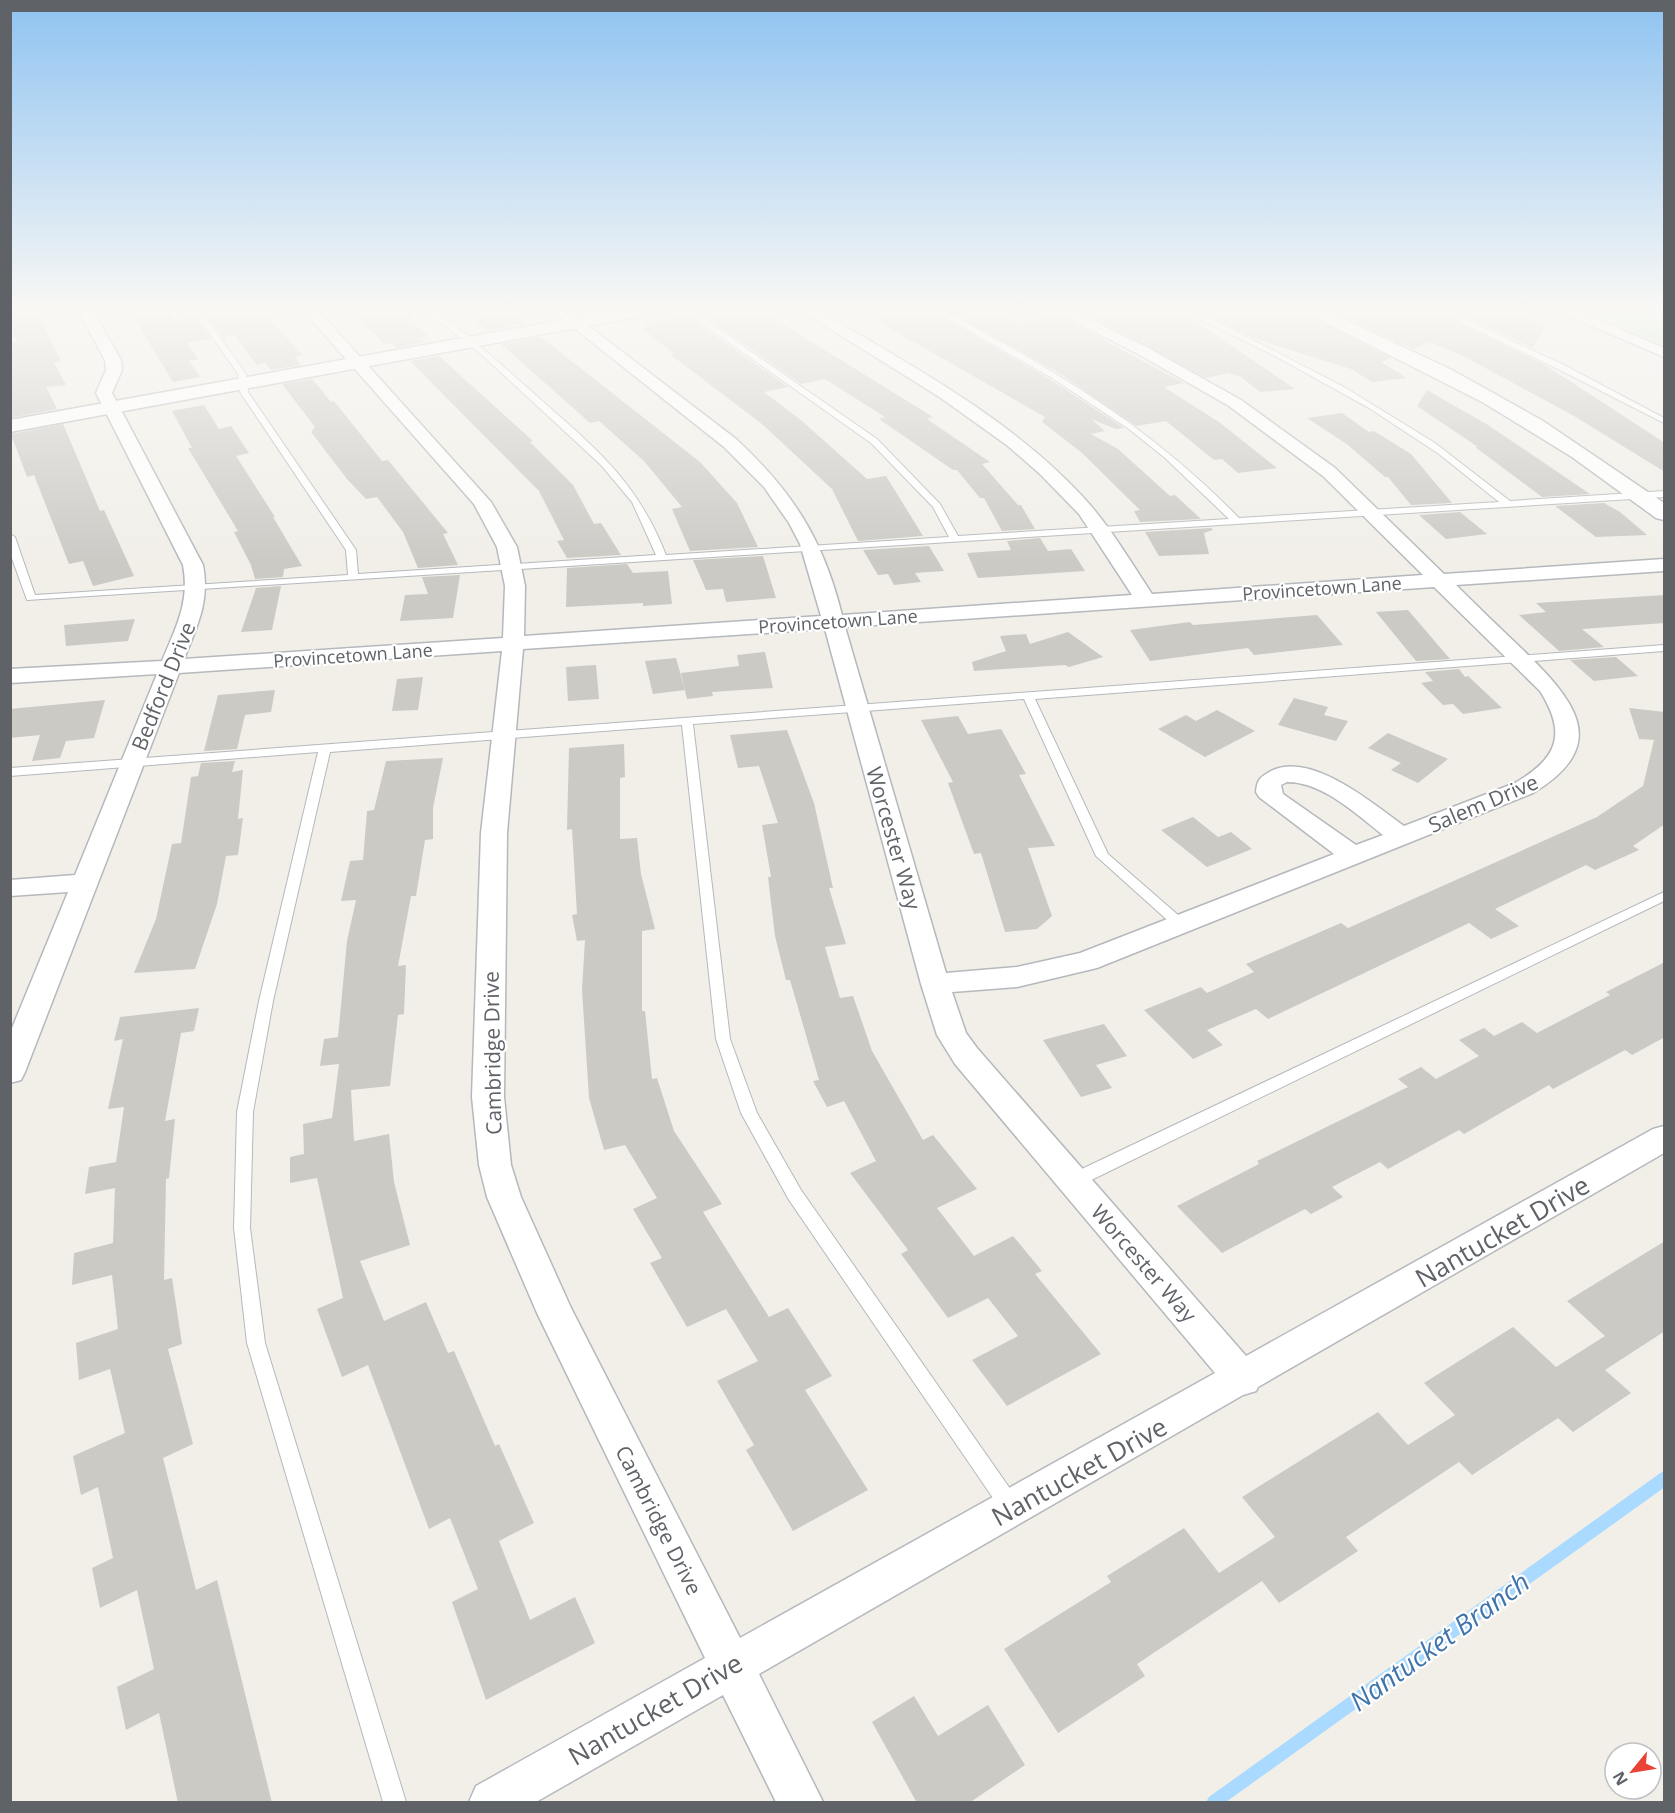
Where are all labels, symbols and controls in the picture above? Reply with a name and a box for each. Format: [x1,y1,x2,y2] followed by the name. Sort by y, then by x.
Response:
[1241,570,1403,606] street label: Provincetown Lane
[757,603,919,639] street label: Provincetown Lane
[125,618,201,754] street label: Bedford Drive
[272,637,434,673] street label: Provincetown Lane
[860,763,928,913] street label: Worcester Way
[1424,767,1542,839] street label: Salem Drive
[477,971,507,1135] street label: Cambridge Drive
[1408,1167,1596,1295] street label: Nantucket Drive
[1085,1198,1203,1328] street label: Worcester Way
[985,1408,1173,1534] street label: Nantucket Drive
[609,1441,709,1599] street label: Cambridge Drive
[1341,1563,1537,1719] water label: Nantucket Branch
[561,1645,749,1773] street label: Nantucket Drive
[1603,1741,1663,1801] north arrow
[1607,1767,1633,1790] text: N

